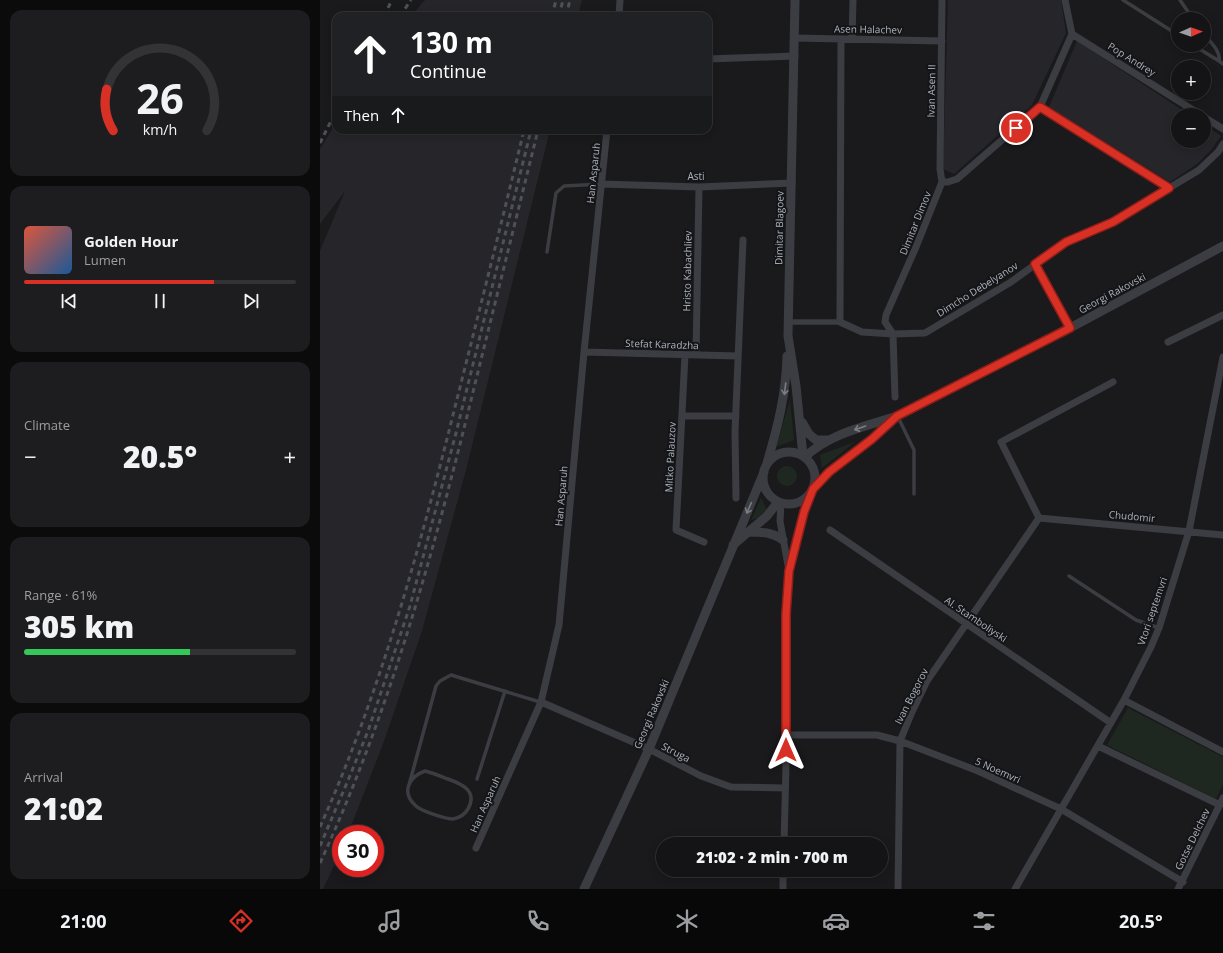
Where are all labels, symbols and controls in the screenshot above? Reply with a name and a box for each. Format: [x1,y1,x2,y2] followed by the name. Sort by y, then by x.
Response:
[1171,12,1211,52] north arrow
[1171,12,1211,148] map controls
[834,21,902,37] street label: Asen Halachev
[410,23,493,61] text: 130 m
[344,28,396,80] icon: ahead
[1105,39,1159,80] street label: Pop Andrey
[410,59,486,83] text: Continue
[1171,60,1211,100] button: +
[924,64,938,118] street label: Ivan Asen II
[136,70,184,126] text: 26
[387,104,409,126] icon: ahead
[344,105,379,125] text: Then
[1171,108,1211,148] button: −
[999,111,1033,145] pin
[1005,117,1027,139] icon: arrive
[143,119,177,138] text: km/h
[583,142,603,204] street label: Han Asparuh
[687,169,705,183] street label: Asti
[896,189,934,257] street label: Dimitar Dimov
[771,191,787,265] street label: Dimitar Blagoev
[679,230,695,312] street label: Hristo Kabachliev
[84,231,178,251] text: Golden Hour
[84,251,126,269] text: Lumen
[934,258,1020,320] street label: Dimcho Debelyanov
[1076,269,1148,317] street label: Georgi Rakovski
[58,290,80,312] icon: previous
[149,290,171,312] icon: pause
[240,290,262,312] icon: next
[625,336,699,352] street label: Stefat Karadzha
[781,382,789,395] one-way arrow
[24,416,70,434] text: Climate
[661,421,679,493] street label: Mitko Palauzov
[854,425,866,433] one-way arrow
[123,436,197,477] text: 20.5°
[24,441,37,471] text: −
[283,441,296,471] text: +
[551,465,571,527] street label: Han Asparuh
[745,502,752,514] one-way arrow
[1108,507,1156,525] street label: Chudomir
[1134,575,1170,647] street label: Vtori septemvri
[24,586,97,604] text: Range · 61%
[942,593,1010,645] street label: Al. Stamboliyski
[24,606,134,647] text: 305 km
[891,666,931,726] street label: Ivan Bogorov
[630,677,672,751] street label: Georgi Rakovski
[765,729,807,771] position arrow
[659,739,693,765] street label: Struga
[973,754,1023,786] street label: 5 Noemvri
[24,768,63,786] text: Arrival
[466,773,504,835] street label: Han Asparuh
[24,788,103,829] text: 21:02
[1171,806,1213,872] street label: Gotse Delchev
[332,825,384,877] speed limit sign: 30
[696,847,848,867] text: 21:02 · 2 min · 700 m
[227,907,255,935] icon: directions
[376,907,404,935] icon: music
[524,907,552,935] icon: phone
[673,907,701,935] icon: climate
[822,907,850,935] icon: car
[970,907,998,935] icon: filters
[60,909,107,933] text: 21:00
[1119,909,1163,933] text: 20.5°

